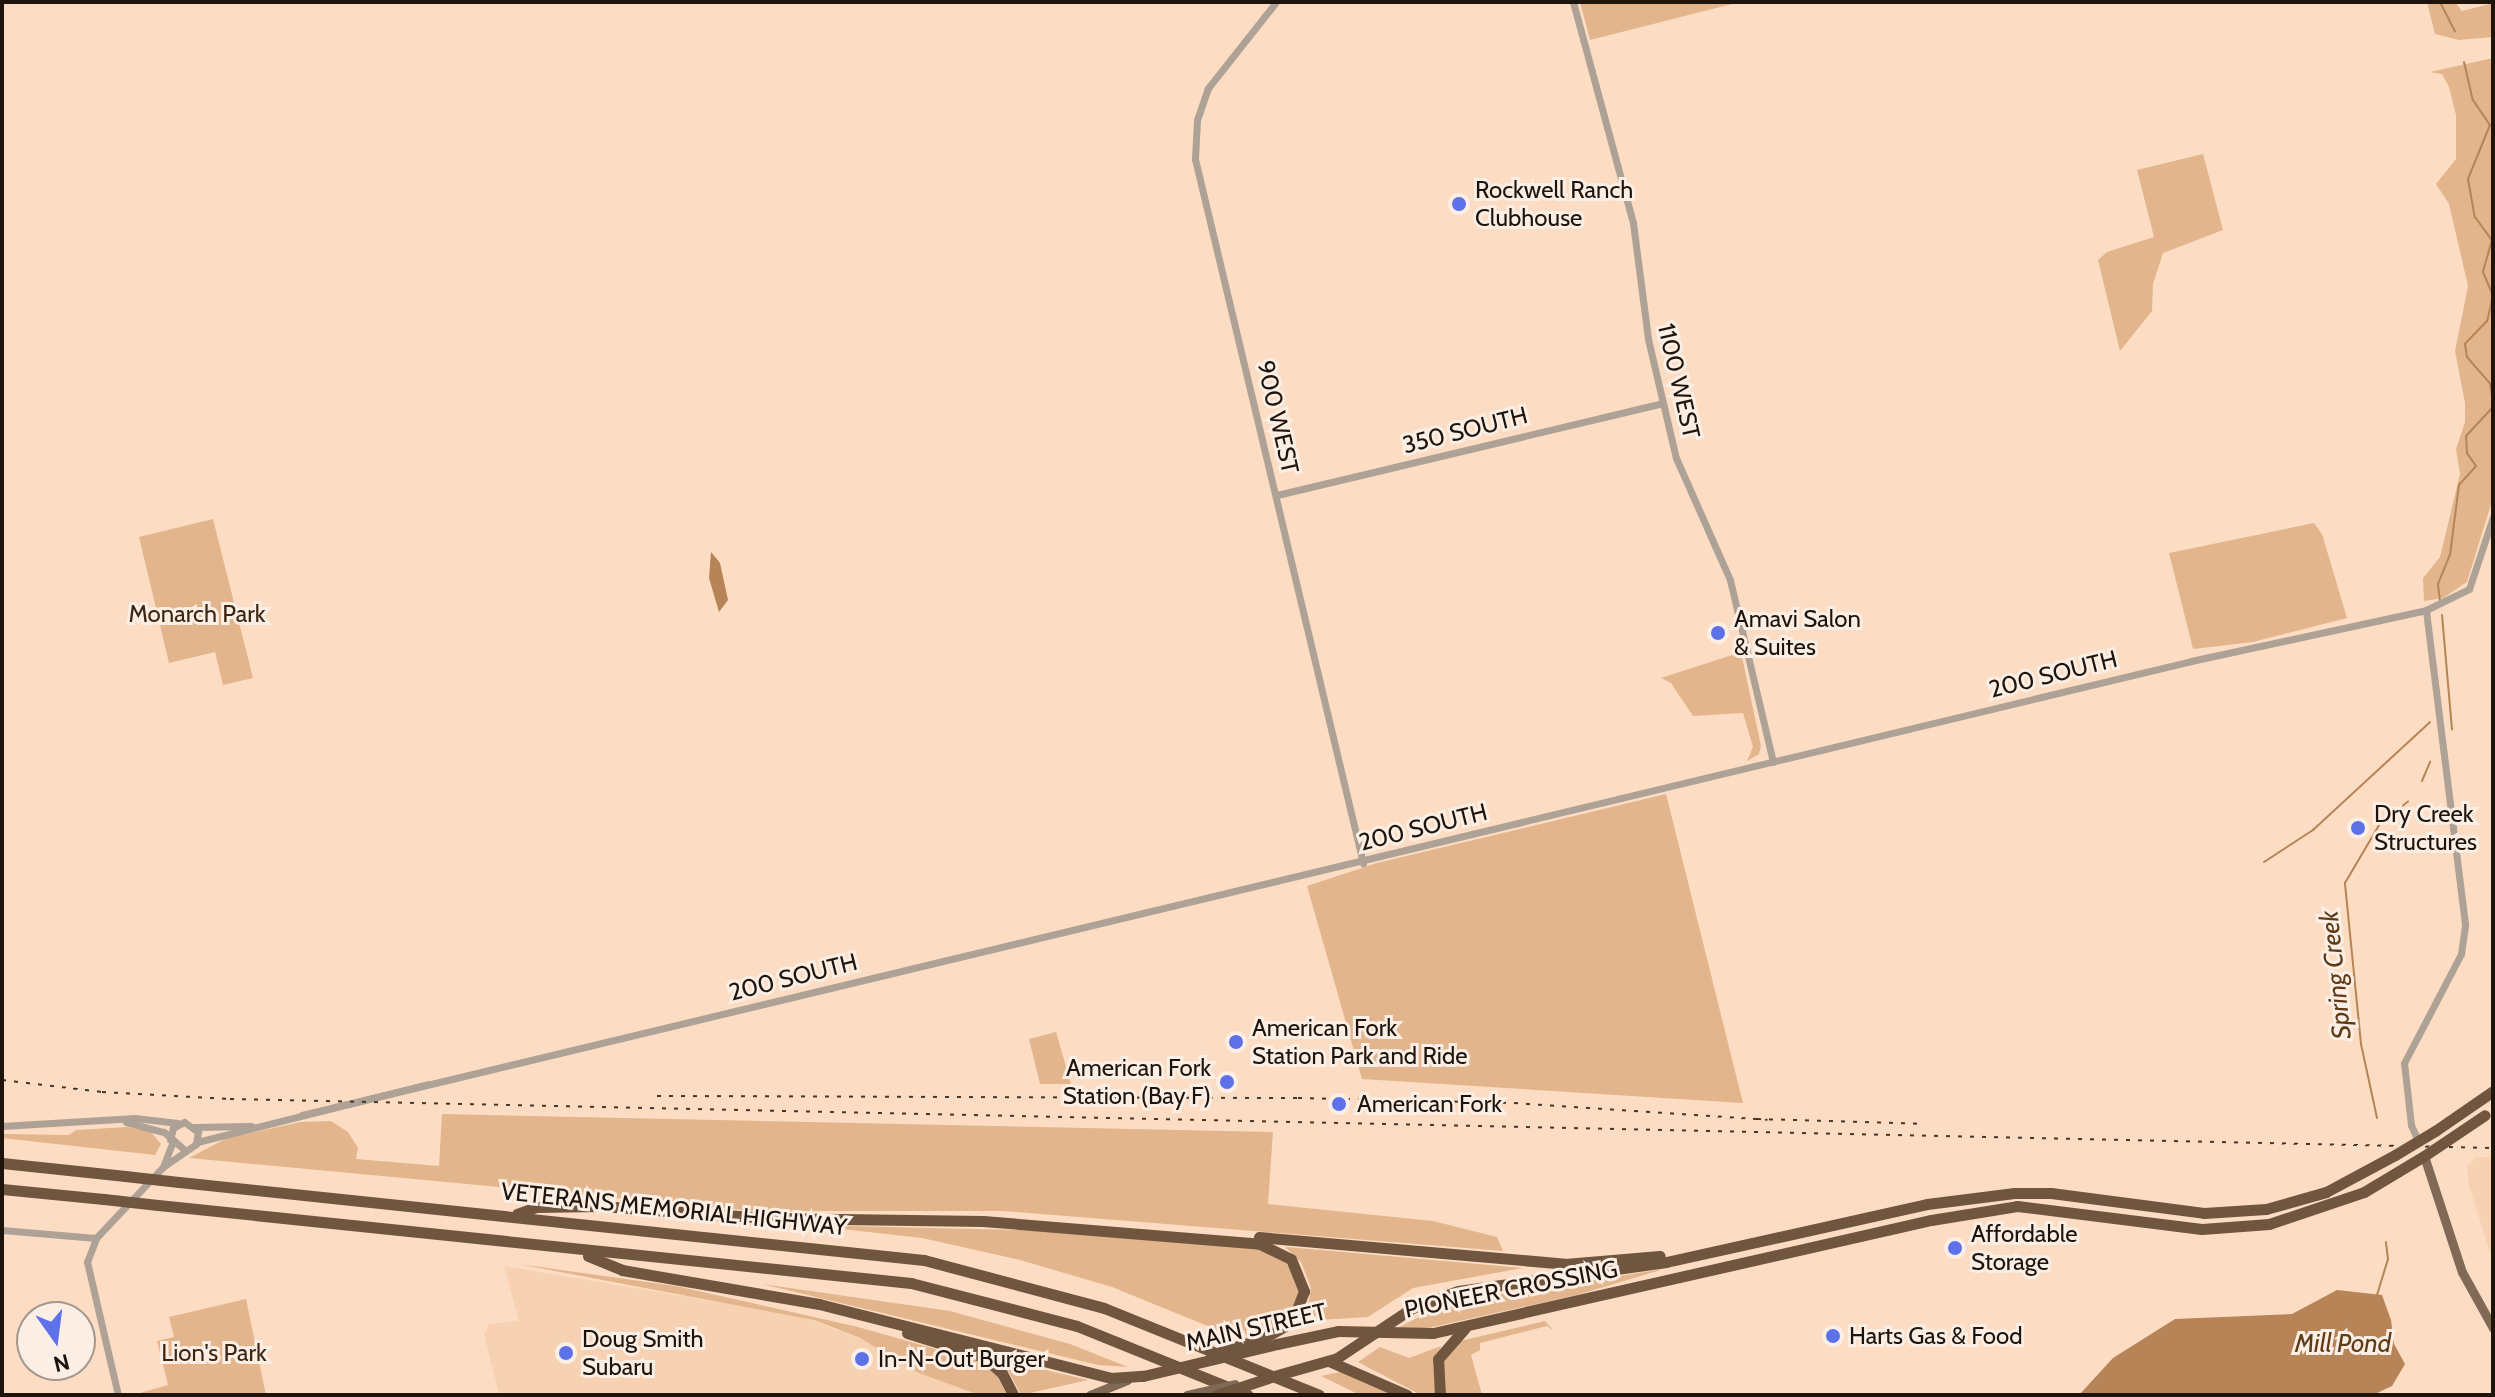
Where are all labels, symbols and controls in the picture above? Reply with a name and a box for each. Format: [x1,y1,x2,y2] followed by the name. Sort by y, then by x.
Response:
[1475,176,1633,232] place label: Rockwell Ranch Clubhouse
[1450,195,1468,213] marker: Rockwell Ranch Clubhouse
[1652,321,1706,441] street label: 1100 WEST
[1251,358,1305,476] street label: 900 WEST
[1400,401,1530,459] street label: 350 SOUTH
[128,600,266,628] park label: Monarch Park
[1734,605,1861,661] place label: Amavi Salon & Suites
[1709,624,1727,642] marker: Amavi Salon & Suites
[1986,644,2120,704] street label: 200 SOUTH
[1356,797,1490,857] street label: 200 SOUTH
[2374,800,2477,856] place label: Dry Creek Structures
[2349,819,2367,837] marker: Dry Creek Structures
[2314,909,2358,1041] water label: Spring Creek
[726,947,860,1007] street label: 200 SOUTH
[1252,1014,1468,1070] place label: American Fork Station Park and Ride
[1227,1033,1245,1051] marker: American Fork Station Park and Ride
[1063,1054,1211,1110] place label: American Fork Station (Bay F)
[1218,1073,1236,1091] marker: American Fork Station (Bay F)
[1357,1090,1502,1118] place label: American Fork
[1328,1093,1350,1115] marker: American Fork
[500,1177,848,1241] street label: VETERANS MEMORIAL HIGHWAY
[1971,1220,2078,1276] place label: Affordable Storage
[1946,1239,1964,1257] marker: Affordable Storage
[1402,1254,1620,1324] street label: PIONEER CROSSING
[1183,1297,1329,1357] street label: MAIN STREET
[16,1301,96,1381] north arrow
[1849,1322,2022,1350] place label: Harts Gas & Food
[582,1325,704,1381] place label: Doug Smith Subaru
[1824,1327,1842,1345] marker: Harts Gas & Food
[2295,1328,2391,1360] water label: Mill Pond
[161,1339,267,1367] park label: Lion's Park
[557,1344,575,1362] marker: Doug Smith Subaru
[878,1345,1045,1373] place label: In-N-Out Burger
[51,1348,72,1378] text: N
[853,1350,871,1368] marker: In-N-Out Burger

